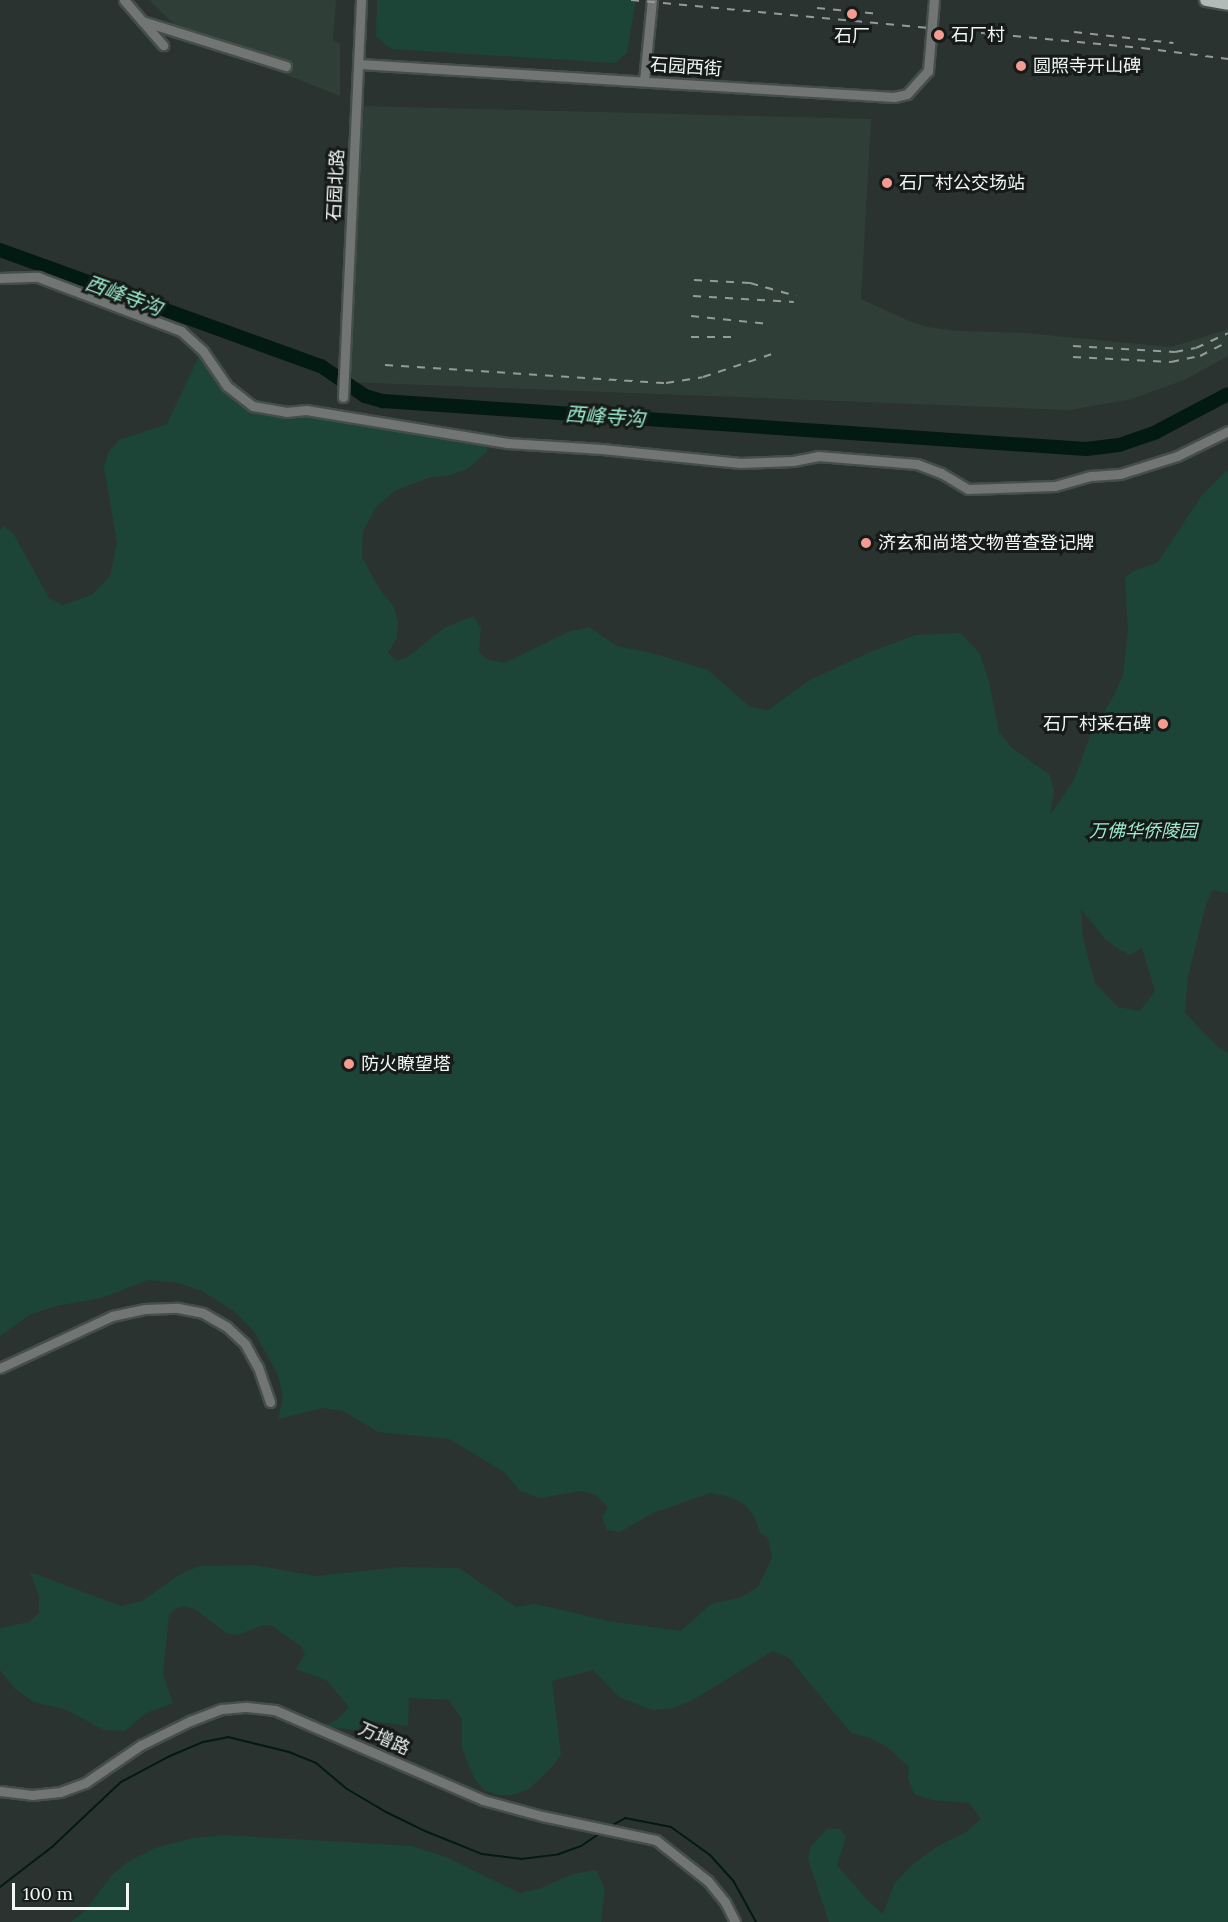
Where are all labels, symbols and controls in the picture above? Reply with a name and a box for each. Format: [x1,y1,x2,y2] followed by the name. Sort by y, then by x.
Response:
[843,5,861,23] marker: 石厂
[951,24,1005,46] place label: 石厂村
[834,25,870,47] place label: 石厂
[932,28,946,42] marker: 石厂村
[649,54,723,80] street label: 石园西街
[1033,55,1141,77] place label: 圆照寺开山碑
[1014,59,1028,73] marker: 圆照寺开山碑
[323,148,349,222] street label: 石园北路
[899,172,1025,194] place label: 石厂村公交场站
[880,176,894,190] marker: 石厂村公交场站
[82,270,166,320] water label: 西峰寺沟
[564,401,646,431] water label: 西峰寺沟
[878,532,1094,554] place label: 济玄和尚塔文物普查登记牌
[859,536,873,550] marker: 济玄和尚塔文物普查登记牌
[1043,713,1151,735] place label: 石厂村采石碑
[1156,717,1170,731] marker: 石厂村采石碑
[1089,820,1197,842] park label: 万佛华侨陵园
[361,1053,451,1075] place label: 防火瞭望塔
[342,1057,356,1071] marker: 防火瞭望塔
[355,1718,413,1760] street label: 万增路
[15,1871,132,1909] scale bar
[23,1882,73,1905] text: 100 m

